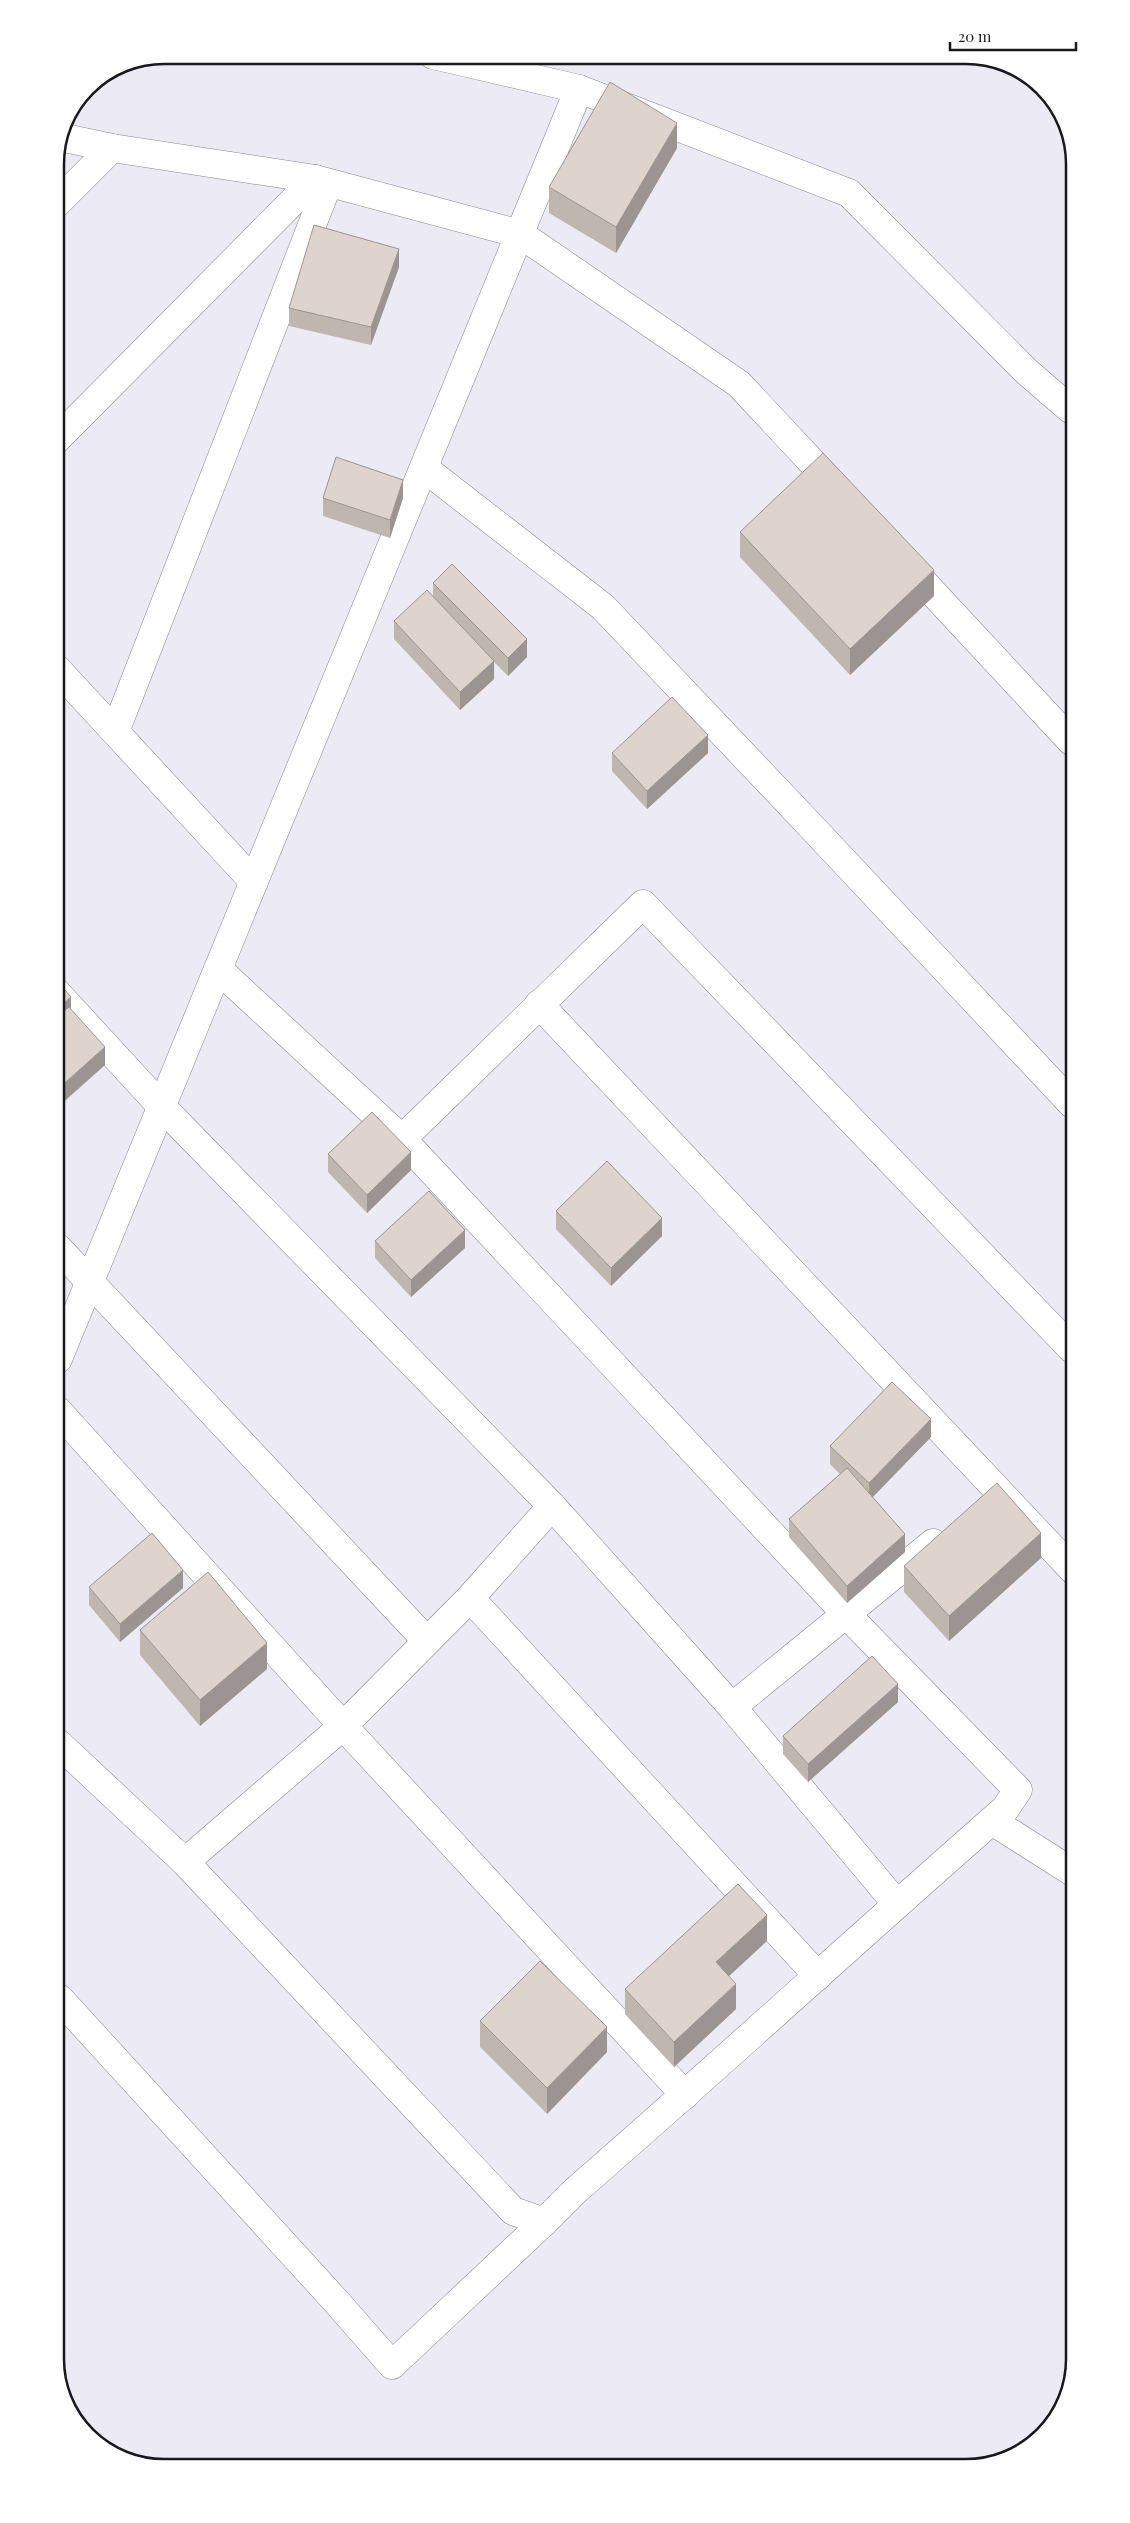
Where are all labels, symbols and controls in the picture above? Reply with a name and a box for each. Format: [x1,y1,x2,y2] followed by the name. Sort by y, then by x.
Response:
[950,20,1076,52] scale bar
[958,26,992,46] text: 20 m

